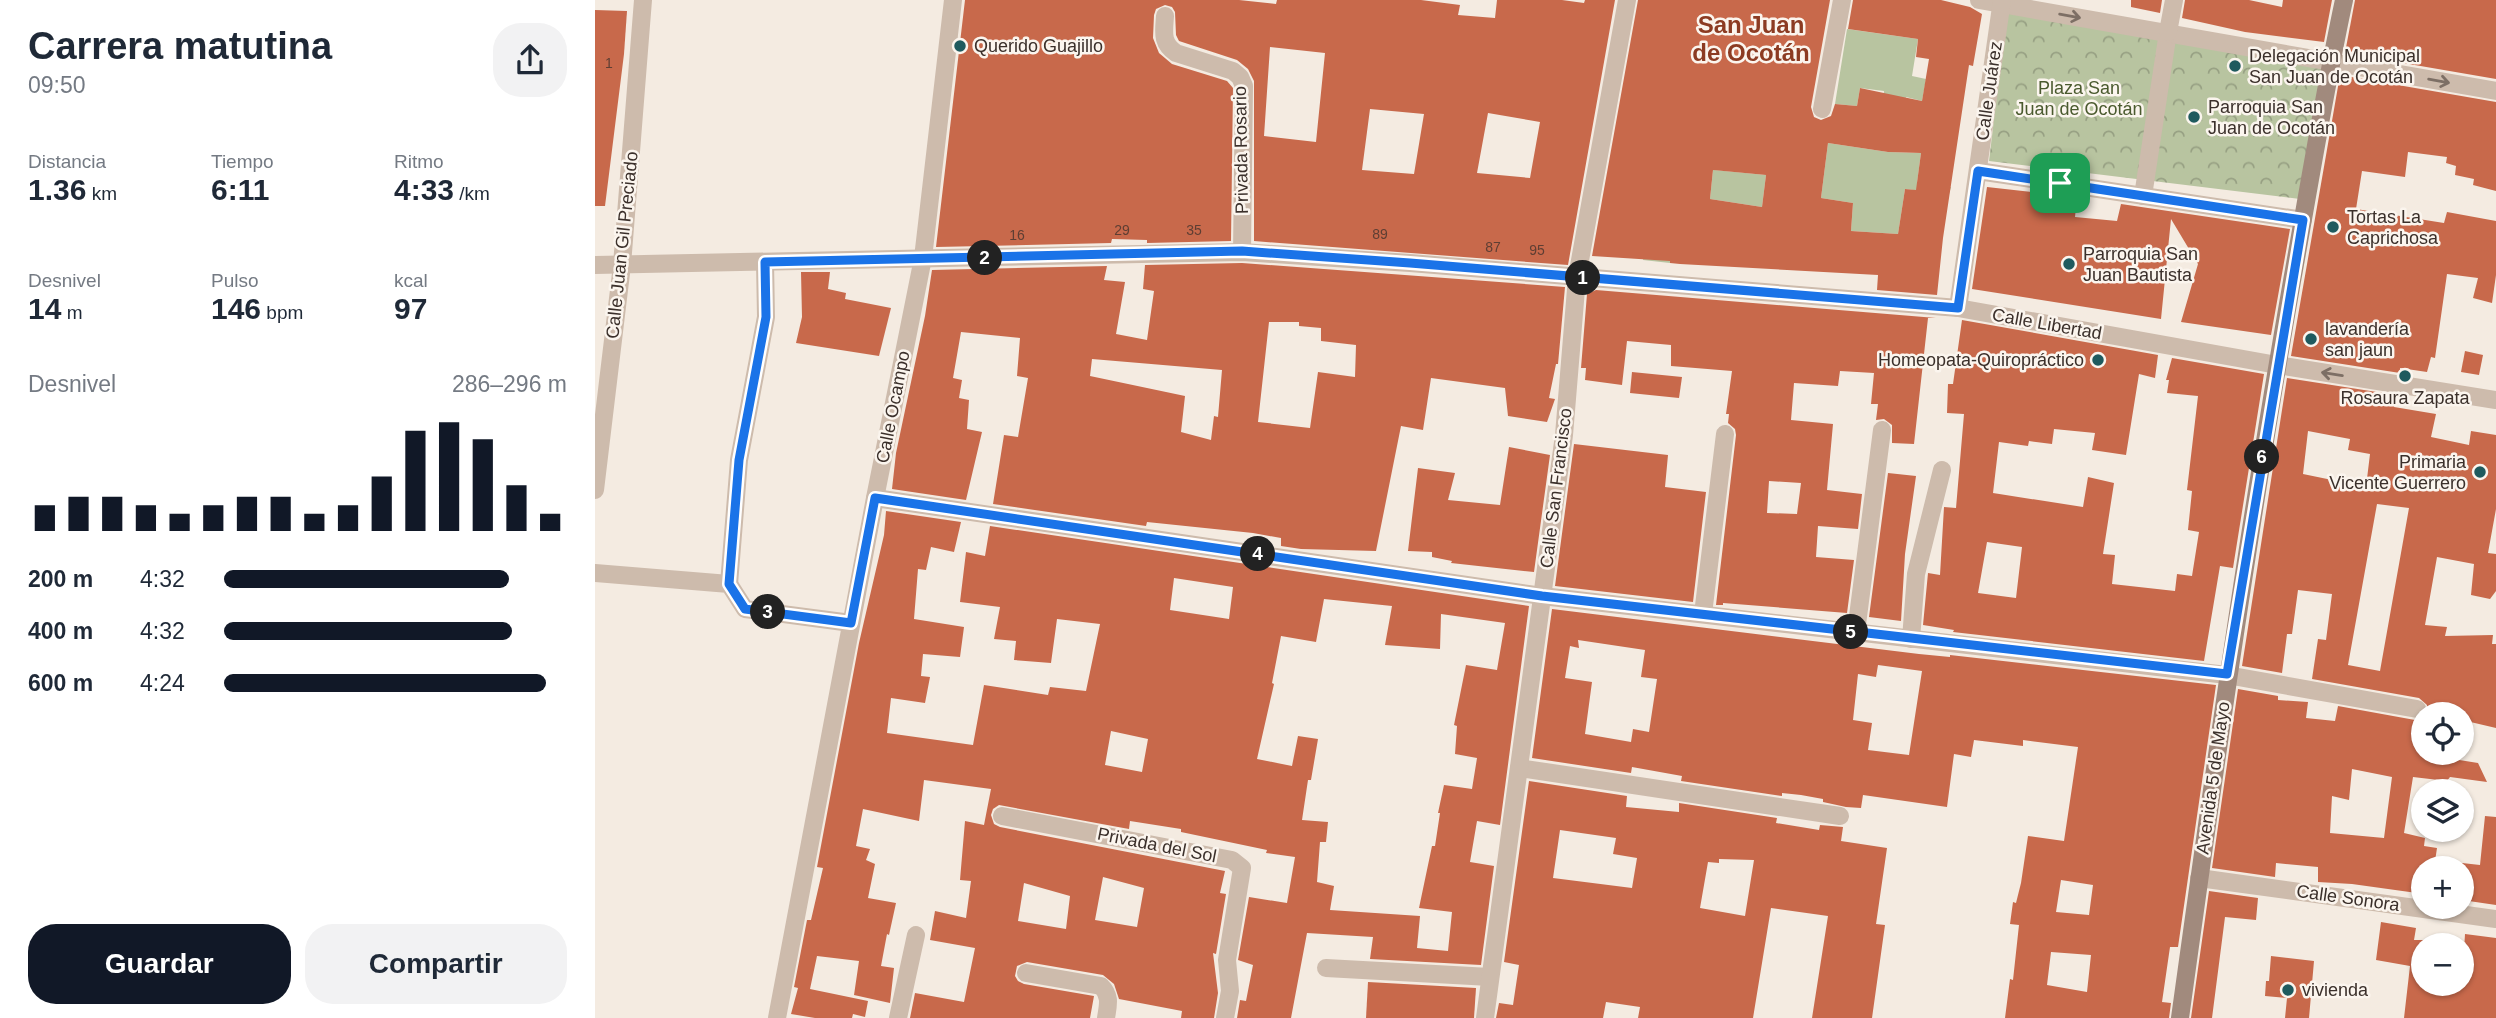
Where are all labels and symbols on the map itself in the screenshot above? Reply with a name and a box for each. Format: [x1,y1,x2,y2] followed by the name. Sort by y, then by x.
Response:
[2058,10,2081,23] one-way arrow
[1692,11,1810,66] district label: San Juan de Ocotán
[974,36,1103,56] place label: Querido Guajillo
[952,38,968,54] marker: Querido Guajillo
[1972,40,2006,142] street label: Calle Juárez
[2249,46,2420,87] place label: Delegación Municipal San Juan de Ocotán
[605,55,613,71] house number: 1
[2227,58,2243,74] marker: Delegación Municipal San Juan de Ocotán
[2427,75,2450,88] one-way arrow
[2015,78,2143,119] park label: Plaza San Juan de Ocotán
[1230,86,1252,214] street label: Privada Rosario
[2208,97,2335,138] place label: Parroquia San Juan de Ocotán
[2186,109,2202,125] marker: Parroquia San Juan de Ocotán
[602,150,642,340] street label: Calle Juan Gil Preciado
[2030,153,2090,213] pin
[2347,207,2439,248] place label: Tortas La Caprichosa
[2325,219,2341,235] marker: Tortas La Caprichosa
[1114,222,1130,238] house number: 29
[1186,222,1202,238] house number: 35
[1372,226,1388,242] house number: 89
[1009,227,1025,243] house number: 16
[1485,239,1501,255] house number: 87
[967,240,1003,276] pin: 2
[1529,242,1545,258] house number: 95
[2083,244,2198,285] place label: Parroquia San Juan Bautista
[2061,256,2077,272] marker: Parroquia San Juan Bautista
[1565,260,1601,296] pin: 1
[1991,305,2103,343] street label: Calle Libertad
[2325,319,2410,360] place label: lavandería san jaun
[2303,331,2319,347] marker: lavandería san jaun
[872,349,914,465] street label: Calle Ocampo
[1878,350,2084,370] place label: Homeopata-Quiropráctico
[2090,352,2106,368] marker: Homeopata-Quiropráctico
[2321,367,2344,380] one-way arrow
[2397,368,2413,384] marker: Rosaura Zapata
[2340,388,2471,408] place label: Rosaura Zapata
[1536,407,1576,569] street label: Calle San Francisco
[2245,440,2279,475] pin: 6
[2329,452,2467,493] place label: Primaria Vicente Guerrero
[2472,464,2488,480] marker: Primaria Vicente Guerrero
[1241,536,1275,572] pin: 4
[751,594,785,630] pin: 3
[1833,614,1869,650] pin: 5
[2192,700,2234,856] street label: Avenida 5 de Mayo
[1096,824,1218,866] street label: Privada del Sol
[2295,881,2402,915] street label: Calle Sonora
[2302,980,2369,1000] place label: vivienda
[2280,982,2296,998] marker: vivienda

